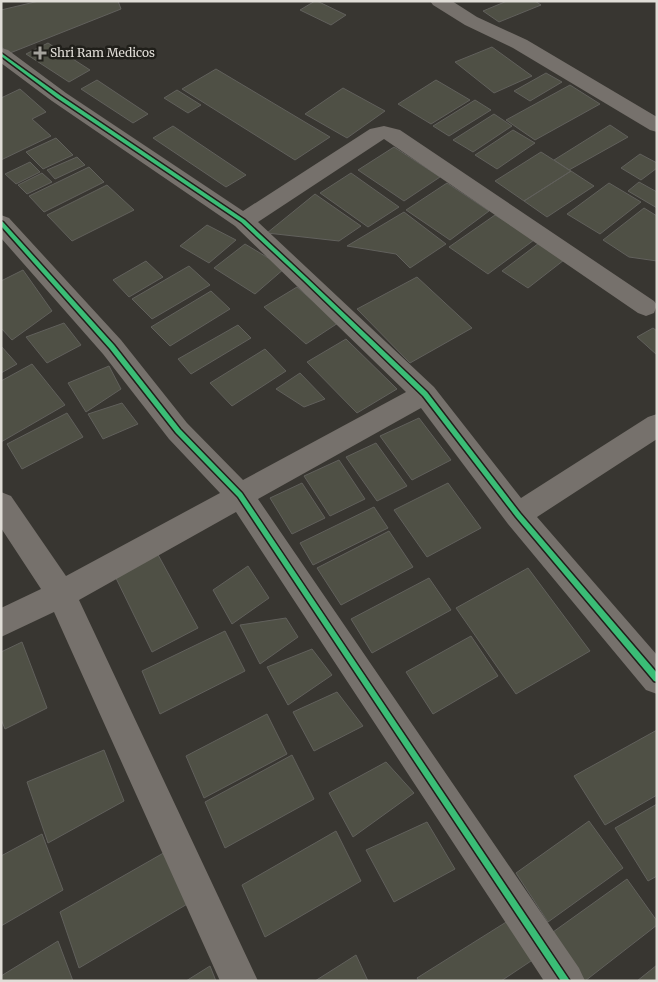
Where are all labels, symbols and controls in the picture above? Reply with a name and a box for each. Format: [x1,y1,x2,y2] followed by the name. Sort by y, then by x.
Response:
[50,45,155,60] place label: Shri Ram Medicos
[34,47,46,59] marker: Shri Ram Medicos

